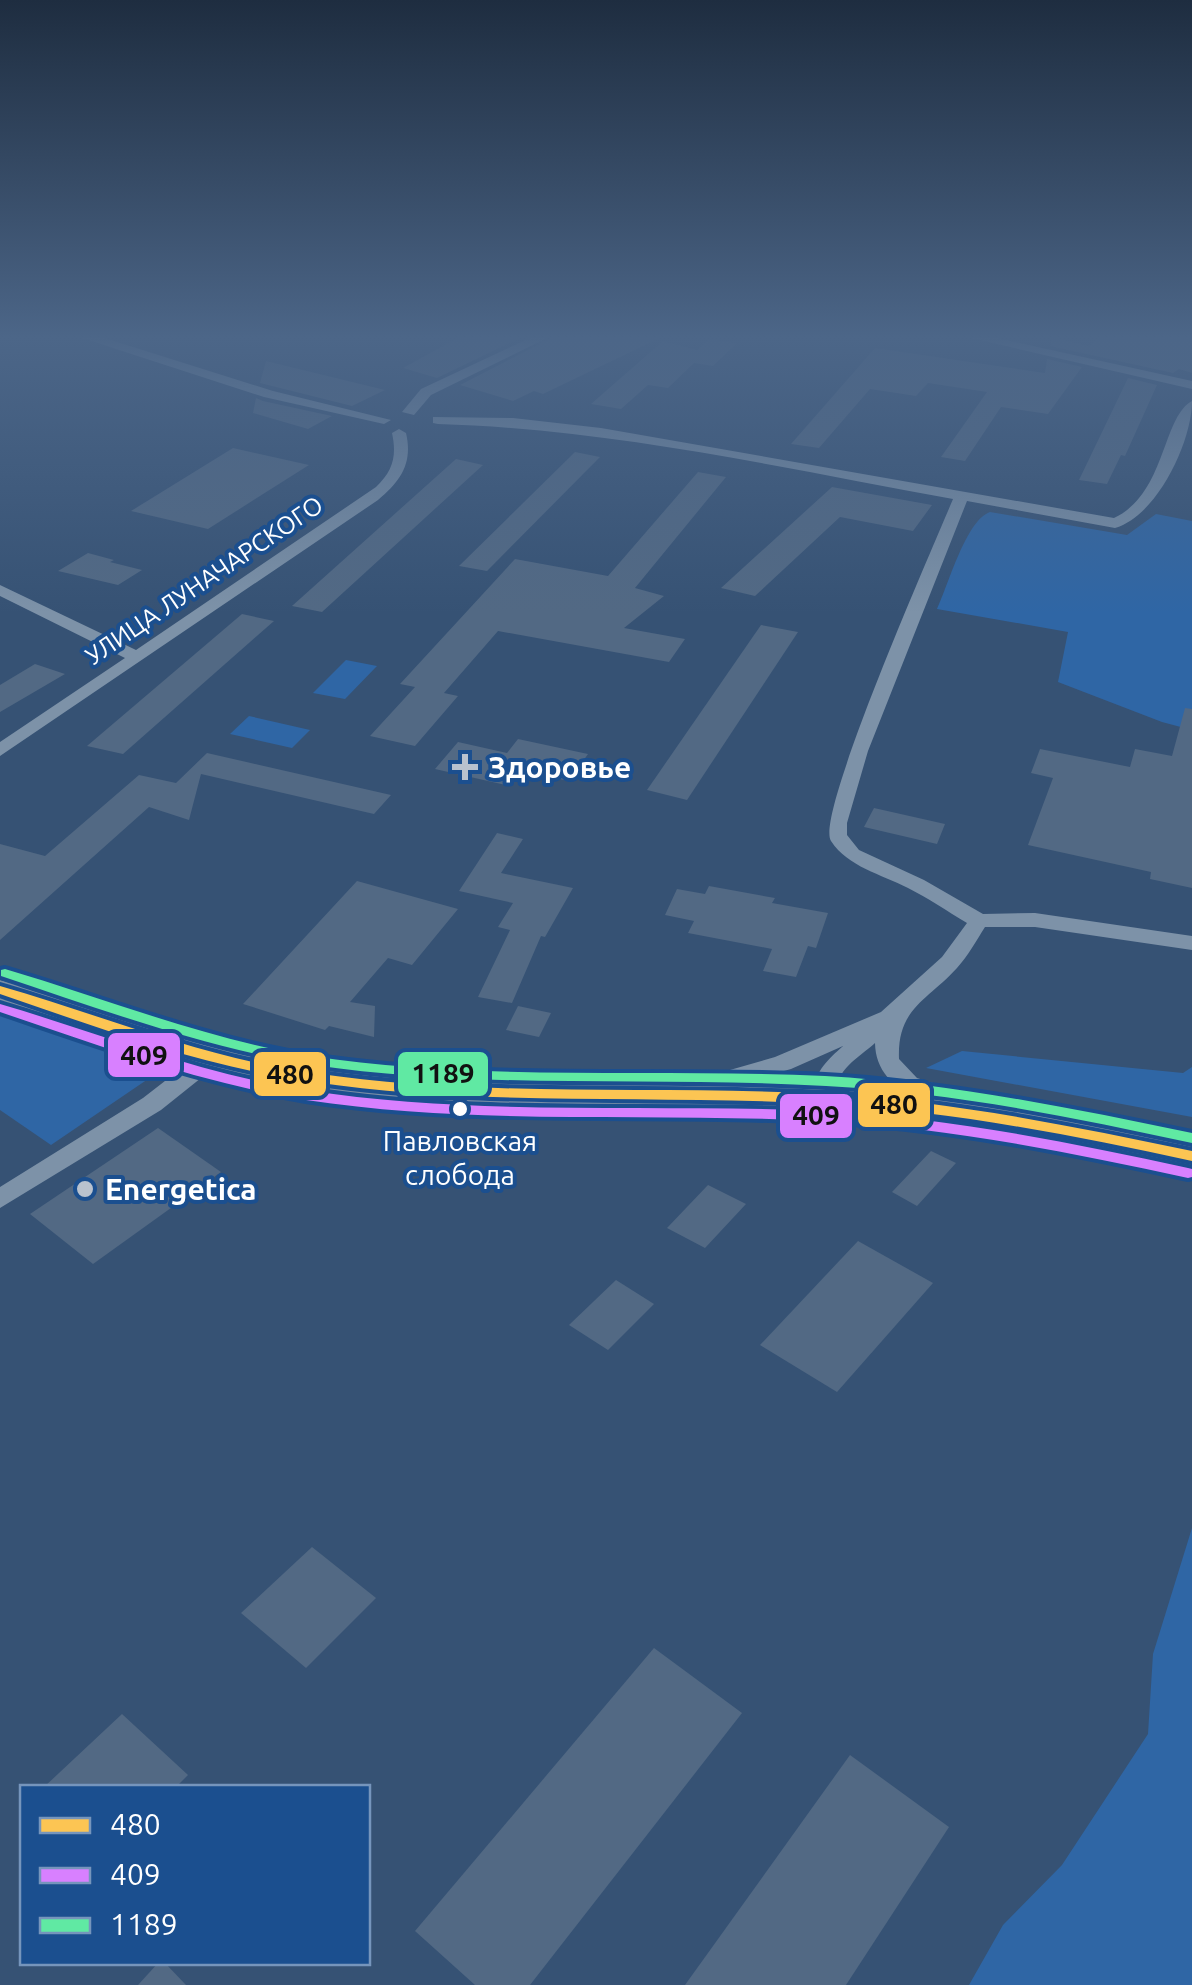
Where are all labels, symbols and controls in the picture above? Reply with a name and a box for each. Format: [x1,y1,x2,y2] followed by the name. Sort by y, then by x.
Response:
[80,490,328,670] street label: УЛИЦА ЛУНАЧАРСКОГО
[488,750,631,784] place label: Здоровье
[452,754,478,780] marker: Здоровье
[106,1031,182,1079] line badge: 409
[120,1039,168,1070] text: 409
[252,1050,328,1098] line badge: 480
[396,1050,490,1098] line badge: 1189
[411,1057,475,1088] text: 1189
[266,1058,314,1089] text: 480
[856,1081,932,1129] line badge: 480
[870,1088,918,1119] text: 480
[778,1092,854,1140] line badge: 409
[450,1099,470,1119] marker: Павловская слобода
[792,1099,840,1130] text: 409
[383,1125,537,1190] place label: Павловская слобода
[105,1172,256,1206] place label: Energetica
[74,1178,96,1200] marker: Energetica
[20,1785,370,1965] legend
[110,1807,161,1841] text: 480
[110,1857,161,1891] text: 409
[110,1907,178,1941] text: 1189

